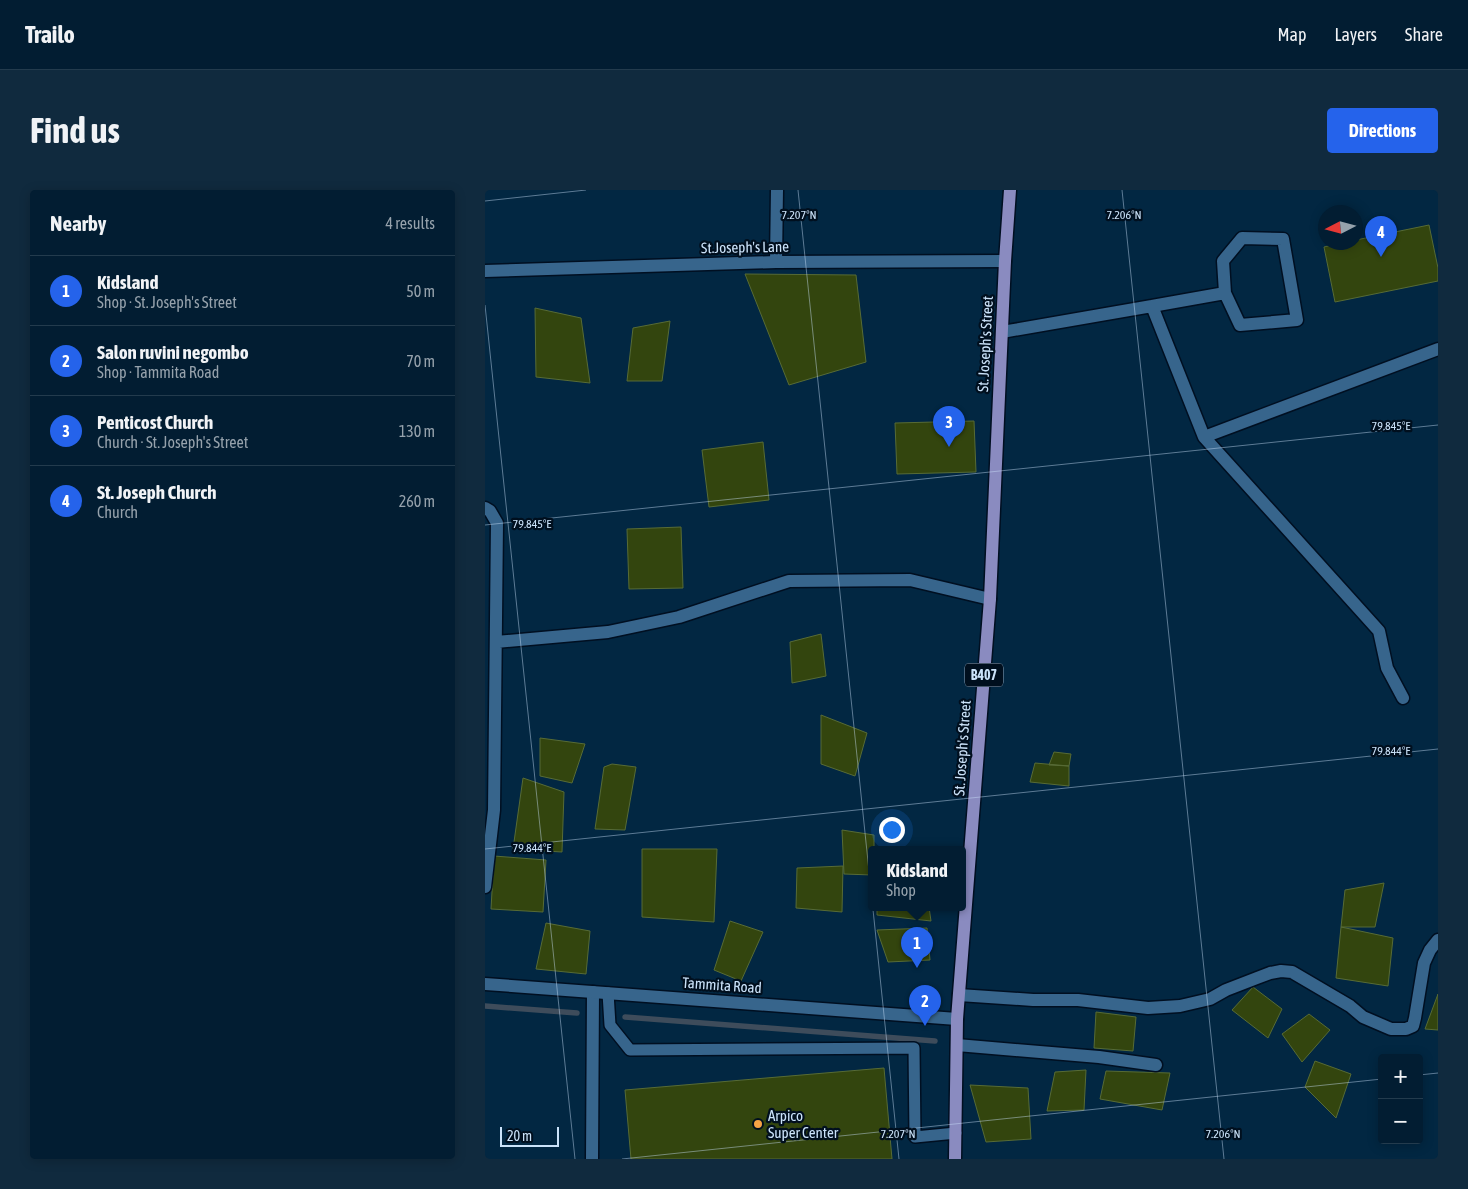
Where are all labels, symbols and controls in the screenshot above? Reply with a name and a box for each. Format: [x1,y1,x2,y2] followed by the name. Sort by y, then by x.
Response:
[25,21,75,48] text: Trailo
[1277,24,1306,45] text: Map
[1334,24,1377,45] text: Layers
[1405,24,1443,45] text: Share
[1327,108,1438,153] button: Directions
[30,110,120,150] text: Find us
[1318,205,1363,250] north arrow
[781,208,817,222] text: 7.207°N
[1106,208,1142,222] text: 7.206°N
[50,211,106,235] text: Nearby
[385,214,435,232] text: 4 results
[1365,216,1397,257] pin: 4
[701,238,789,256] street label: St.Joseph's Lane
[97,271,158,293] text: Kidsland
[62,282,70,300] text: 1
[406,282,435,300] text: 50 m
[97,293,237,311] text: Shop · St. Joseph's Street
[974,296,996,392] street label: St. Joseph's Street
[97,341,249,363] text: Salon ruvini negombo
[62,352,70,370] text: 2
[406,352,435,370] text: 70 m
[97,363,219,381] text: Shop · Tammita Road
[933,406,965,447] pin: 3
[97,411,213,433] text: Penticost Church
[1372,419,1410,433] text: 79.845°E
[62,422,70,440] text: 3
[399,422,435,440] text: 130 m
[97,433,248,451] text: Church · St. Joseph's Street
[97,481,216,503] text: St. Joseph Church
[62,492,70,510] text: 4
[399,492,435,510] text: 260 m
[97,503,138,521] text: Church
[513,517,551,531] text: 79.845°E
[965,664,1003,686] road number: B407
[950,699,974,797] street label: St. Joseph's Street
[1372,744,1410,758] text: 79.844°E
[879,817,905,843] your location
[513,841,551,855] text: 79.844°E
[868,846,966,911] popup
[886,859,948,881] text: Kidsland
[886,881,916,899] text: Shop
[901,927,933,968] pin: 1
[682,974,762,996] street label: Tammita Road
[909,985,941,1026] pin: 2
[1378,1054,1423,1144] map controls
[1378,1054,1423,1099] button: +
[1378,1099,1423,1144] button: −
[768,1107,839,1141] place label: Arpico Super Center
[752,1118,764,1130] marker: Arpico Super Center
[500,1124,559,1147] scale bar
[880,1127,916,1141] text: 7.207°N
[1205,1127,1241,1141] text: 7.206°N
[507,1128,532,1144] text: 20 m

